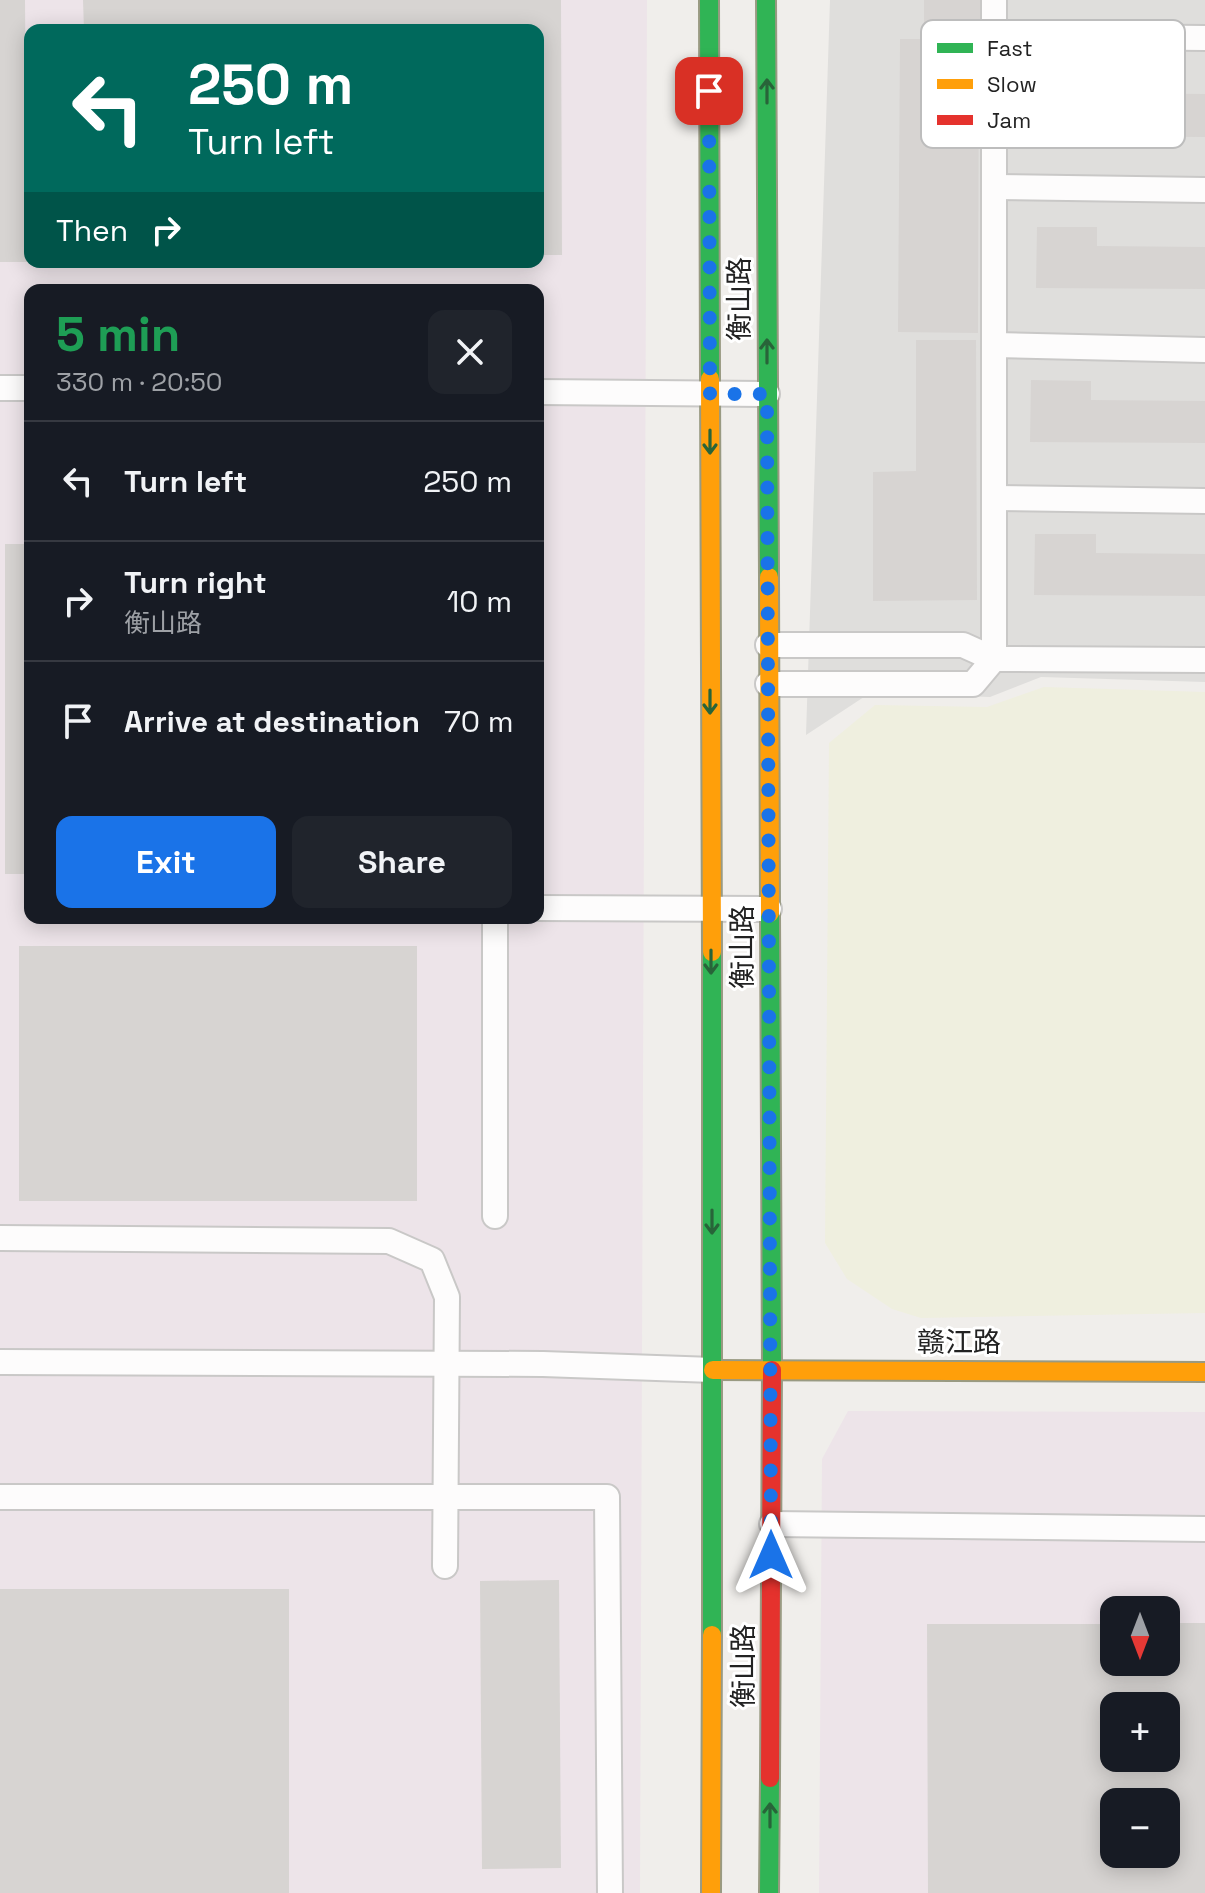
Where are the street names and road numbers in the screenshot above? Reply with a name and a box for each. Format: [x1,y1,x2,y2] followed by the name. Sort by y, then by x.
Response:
[721,257,757,341] street label: 衡山路
[724,905,760,989] street label: 衡山路
[917,1324,1001,1360] street label: 赣江路
[725,1624,761,1708] street label: 衡山路

